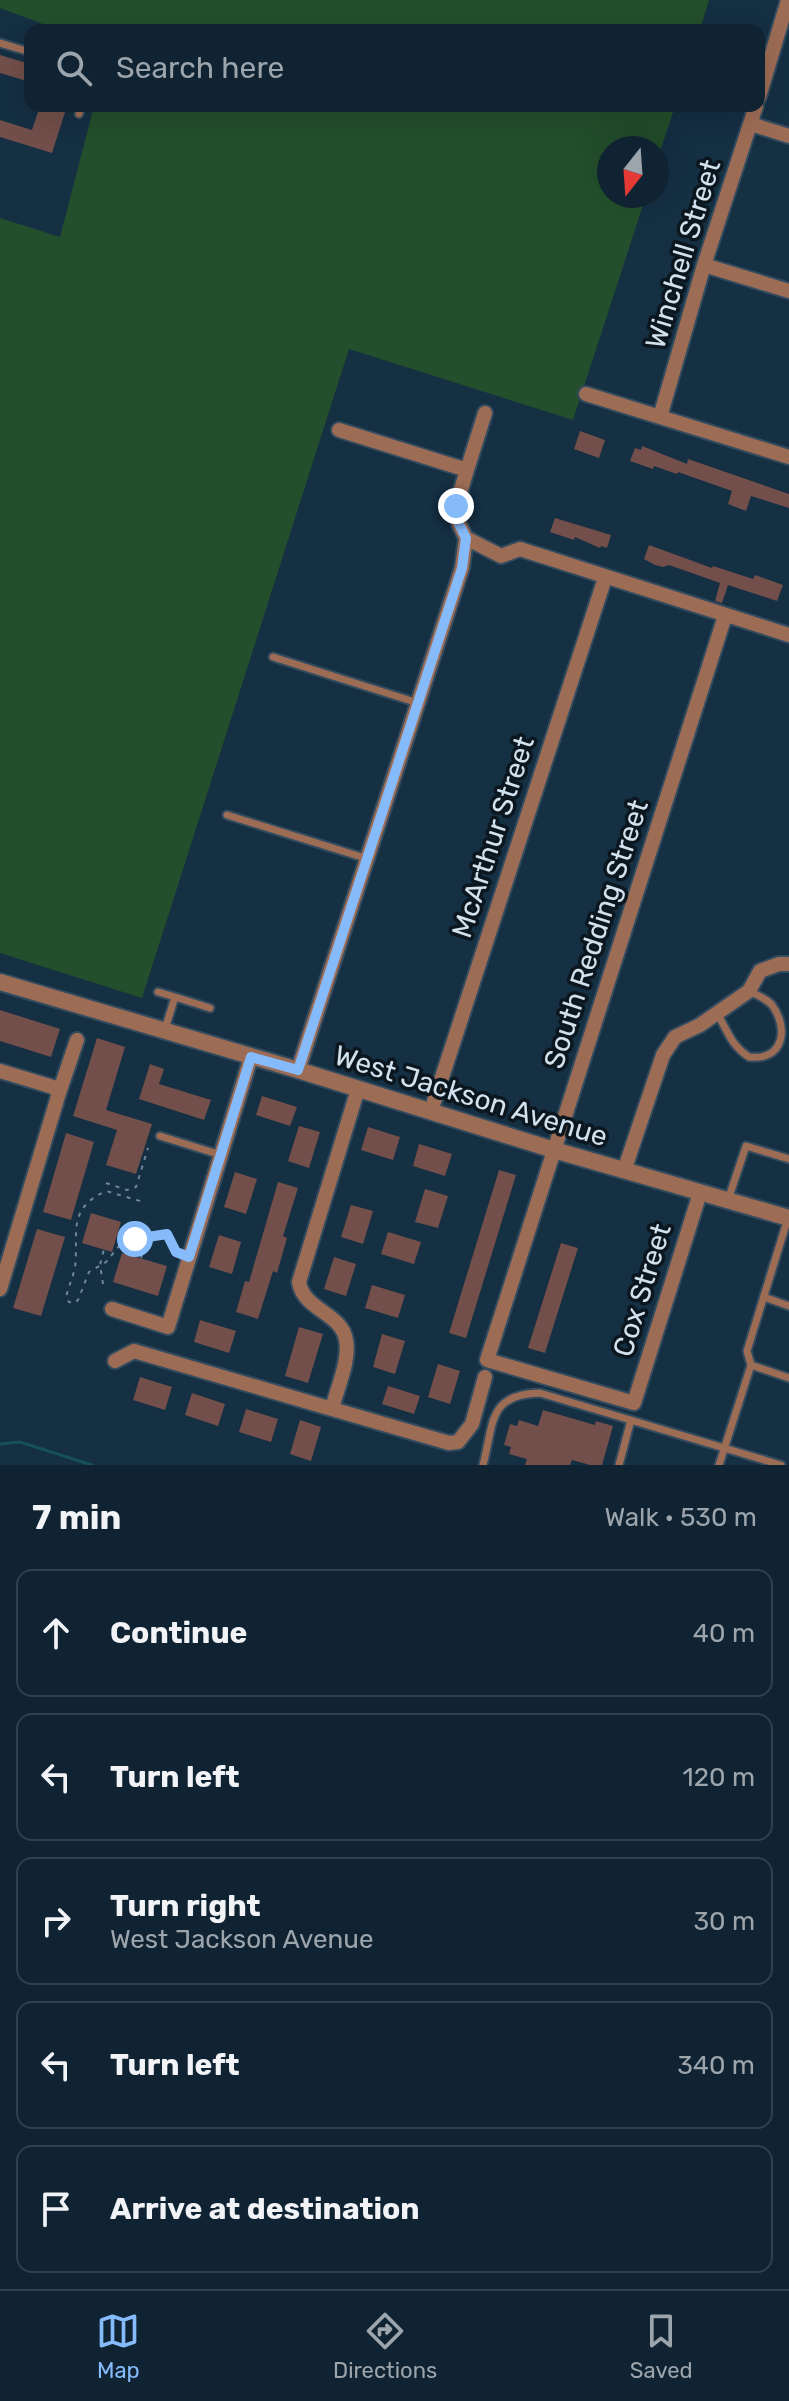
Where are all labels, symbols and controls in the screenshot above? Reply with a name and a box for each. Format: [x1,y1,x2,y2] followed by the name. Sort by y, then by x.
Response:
[24,24,765,112] search box
[52,46,96,90] icon: search
[116,50,284,86] text: Search here
[597,136,669,208] north arrow
[639,156,727,352] street label: Winchell Street
[438,488,474,524] route end
[445,732,541,942] street label: McArthur Street
[537,795,655,1073] street label: South Redding Street
[330,1039,612,1153] street label: West Jackson Avenue
[606,1220,678,1360] street label: Cox Street
[117,1221,153,1257] route start
[32,1497,121,1538] text: 7 min
[605,1502,757,1533] text: Walk · 530 m
[34,1611,78,1655] icon: ahead
[110,1615,247,1651] text: Continue
[693,1618,755,1649] text: 40 m
[34,1755,78,1799] icon: left
[110,1759,240,1795] text: Turn left
[683,1762,755,1793] text: 120 m
[110,1888,261,1924] text: Turn right
[34,1899,78,1943] icon: right
[693,1906,755,1937] text: 30 m
[110,1924,374,1955] text: West Jackson Avenue
[34,2043,78,2087] icon: left
[110,2047,240,2083] text: Turn left
[677,2050,755,2081] text: 340 m
[34,2187,78,2231] icon: arrive
[110,2191,420,2227] text: Arrive at destination
[96,2309,140,2384] tab: Map
[333,2309,437,2384] tab: Directions
[630,2309,693,2384] tab: Saved

